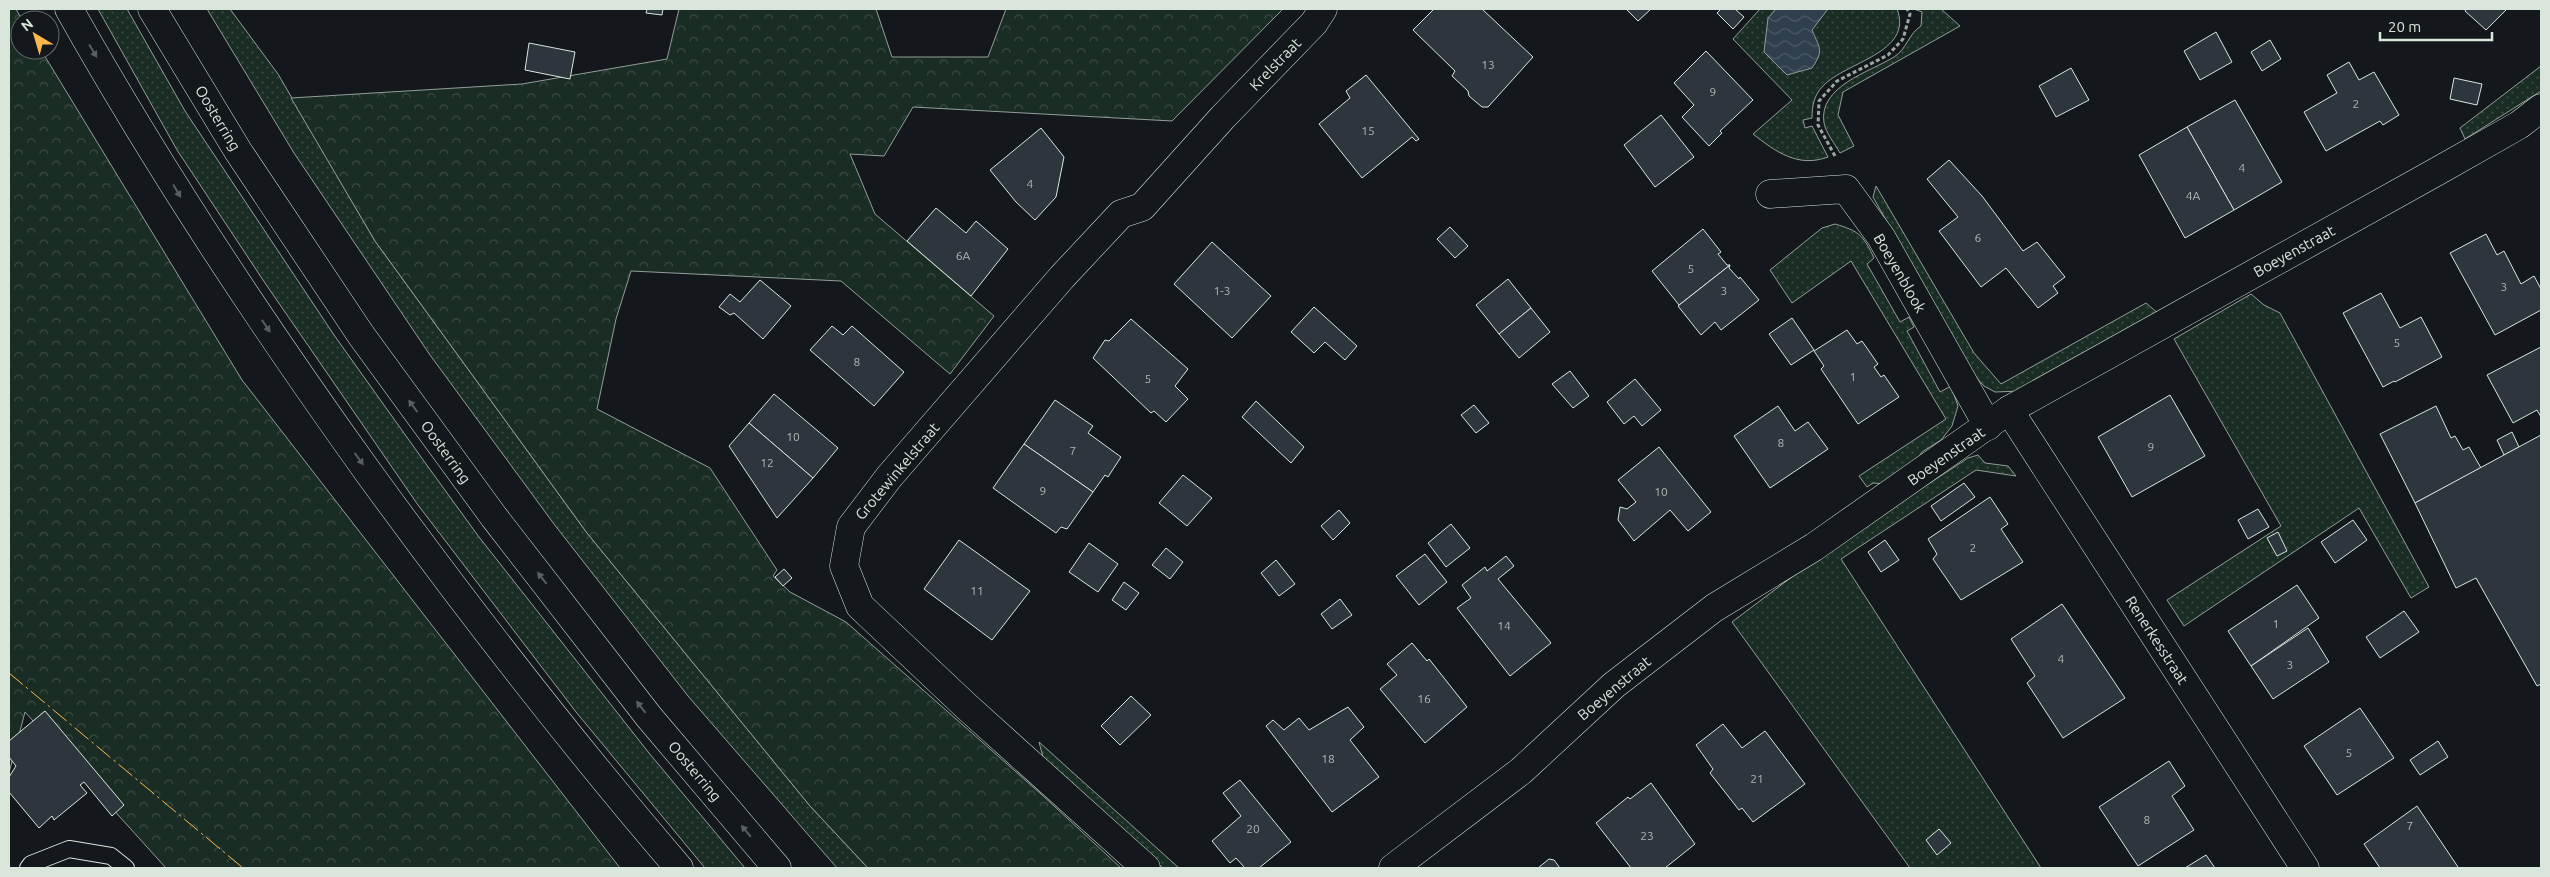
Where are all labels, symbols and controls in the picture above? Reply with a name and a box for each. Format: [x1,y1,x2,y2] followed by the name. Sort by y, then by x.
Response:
[10,10,60,60] north arrow
[2380,10,2492,42] scale bar
[18,15,36,34] text: N
[2388,18,2421,35] text: 20 m
[1246,34,1304,94] street label: Krelstraat
[89,45,98,58] one-way arrow
[1481,58,1495,71] house number: 13
[192,82,244,154] street label: Oosterring
[1710,85,1716,98] house number: 9
[2353,97,2359,110] house number: 2
[1361,124,1375,137] house number: 15
[2239,161,2246,174] house number: 4
[1027,177,1034,190] house number: 4
[172,184,181,197] one-way arrow
[2186,189,2200,202] house number: 4A
[2251,222,2338,280] street label: Boeyenstraat
[1871,230,1930,316] street label: Boeyenblook
[1975,231,1982,244] house number: 6
[956,249,970,262] house number: 6A
[1688,262,1694,275] house number: 5
[2501,280,2507,293] house number: 3
[1213,284,1231,297] house number: 1-3
[1721,284,1727,297] house number: 3
[261,319,271,333] one-way arrow
[2394,336,2400,349] house number: 5
[854,355,861,368] house number: 8
[1850,370,1856,383] house number: 1
[1145,372,1151,385] house number: 5
[408,399,418,413] one-way arrow
[418,417,474,487] street label: Oosterring
[851,419,943,523] street label: Grotewinkelstraat
[1904,423,1988,489] street label: Boeyenstraat
[786,430,800,443] house number: 10
[1778,436,1785,449] house number: 8
[2148,440,2154,453] house number: 9
[1070,444,1076,457] house number: 7
[354,452,364,466] one-way arrow
[760,456,774,469] house number: 12
[1040,484,1046,497] house number: 9
[1654,485,1668,498] house number: 10
[1970,541,1976,554] house number: 2
[536,572,547,585] one-way arrow
[970,584,984,597] house number: 11
[2122,593,2192,687] street label: Renerkesstraat
[2273,617,2279,630] house number: 1
[1497,619,1511,632] house number: 14
[1574,652,1654,723] street label: Boeyenstraat
[2058,652,2065,665] house number: 4
[2287,658,2293,671] house number: 3
[1417,692,1431,705] house number: 16
[636,701,647,714] one-way arrow
[665,737,725,805] street label: Oosterring
[2346,746,2352,759] house number: 5
[1321,752,1335,765] house number: 18
[1750,772,1764,785] house number: 21
[2144,813,2151,826] house number: 8
[2407,819,2413,832] house number: 7
[1246,822,1260,835] house number: 20
[741,825,752,837] one-way arrow
[1640,829,1654,842] house number: 23

